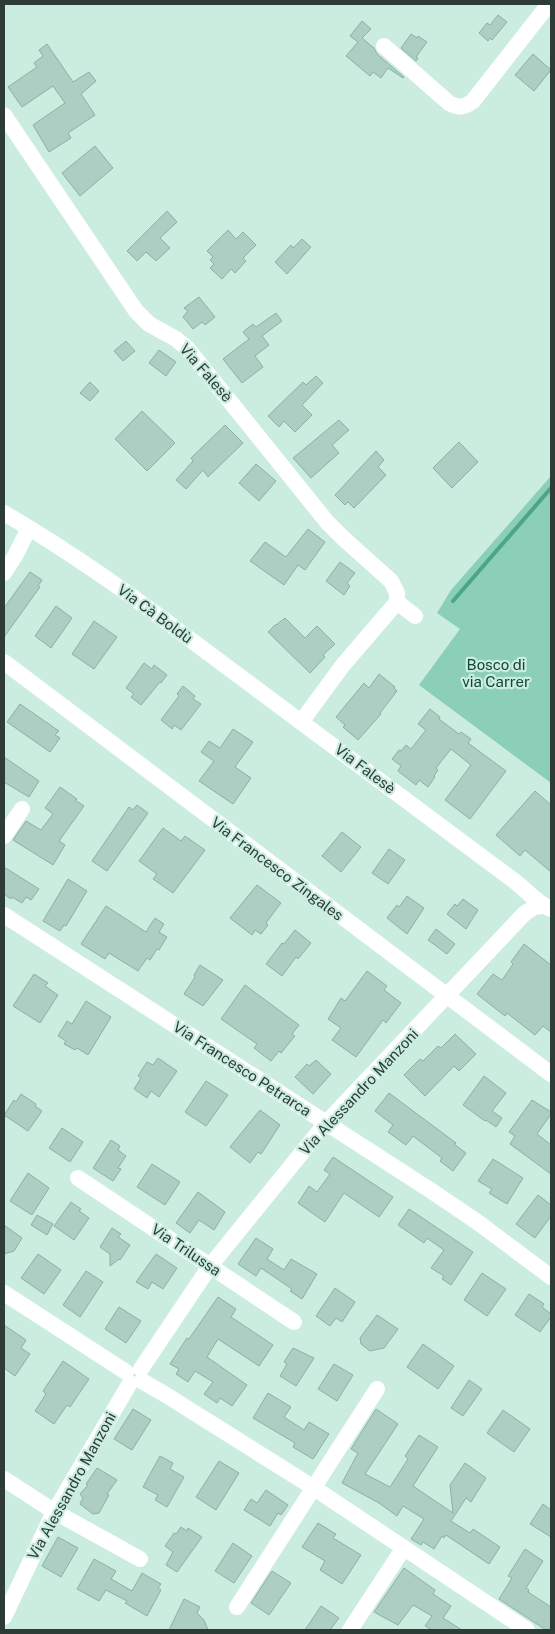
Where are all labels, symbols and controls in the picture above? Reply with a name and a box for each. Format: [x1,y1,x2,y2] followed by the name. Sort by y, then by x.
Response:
[177,340,236,405] street label: Via Falesè
[115,581,196,646] street label: Via Cà Boldù
[462,656,530,690] park label: Bosco di via Carrer
[332,740,399,797] street label: Via Falesè
[208,813,347,924] street label: Via Francesco Zingales
[170,1018,314,1120] street label: Via Francesco Petrarca
[296,1025,421,1158] street label: Via Alessandro Manzoni
[148,1220,224,1279] street label: Via Trilussa
[24,1409,119,1563] street label: Via Alessandro Manzoni

